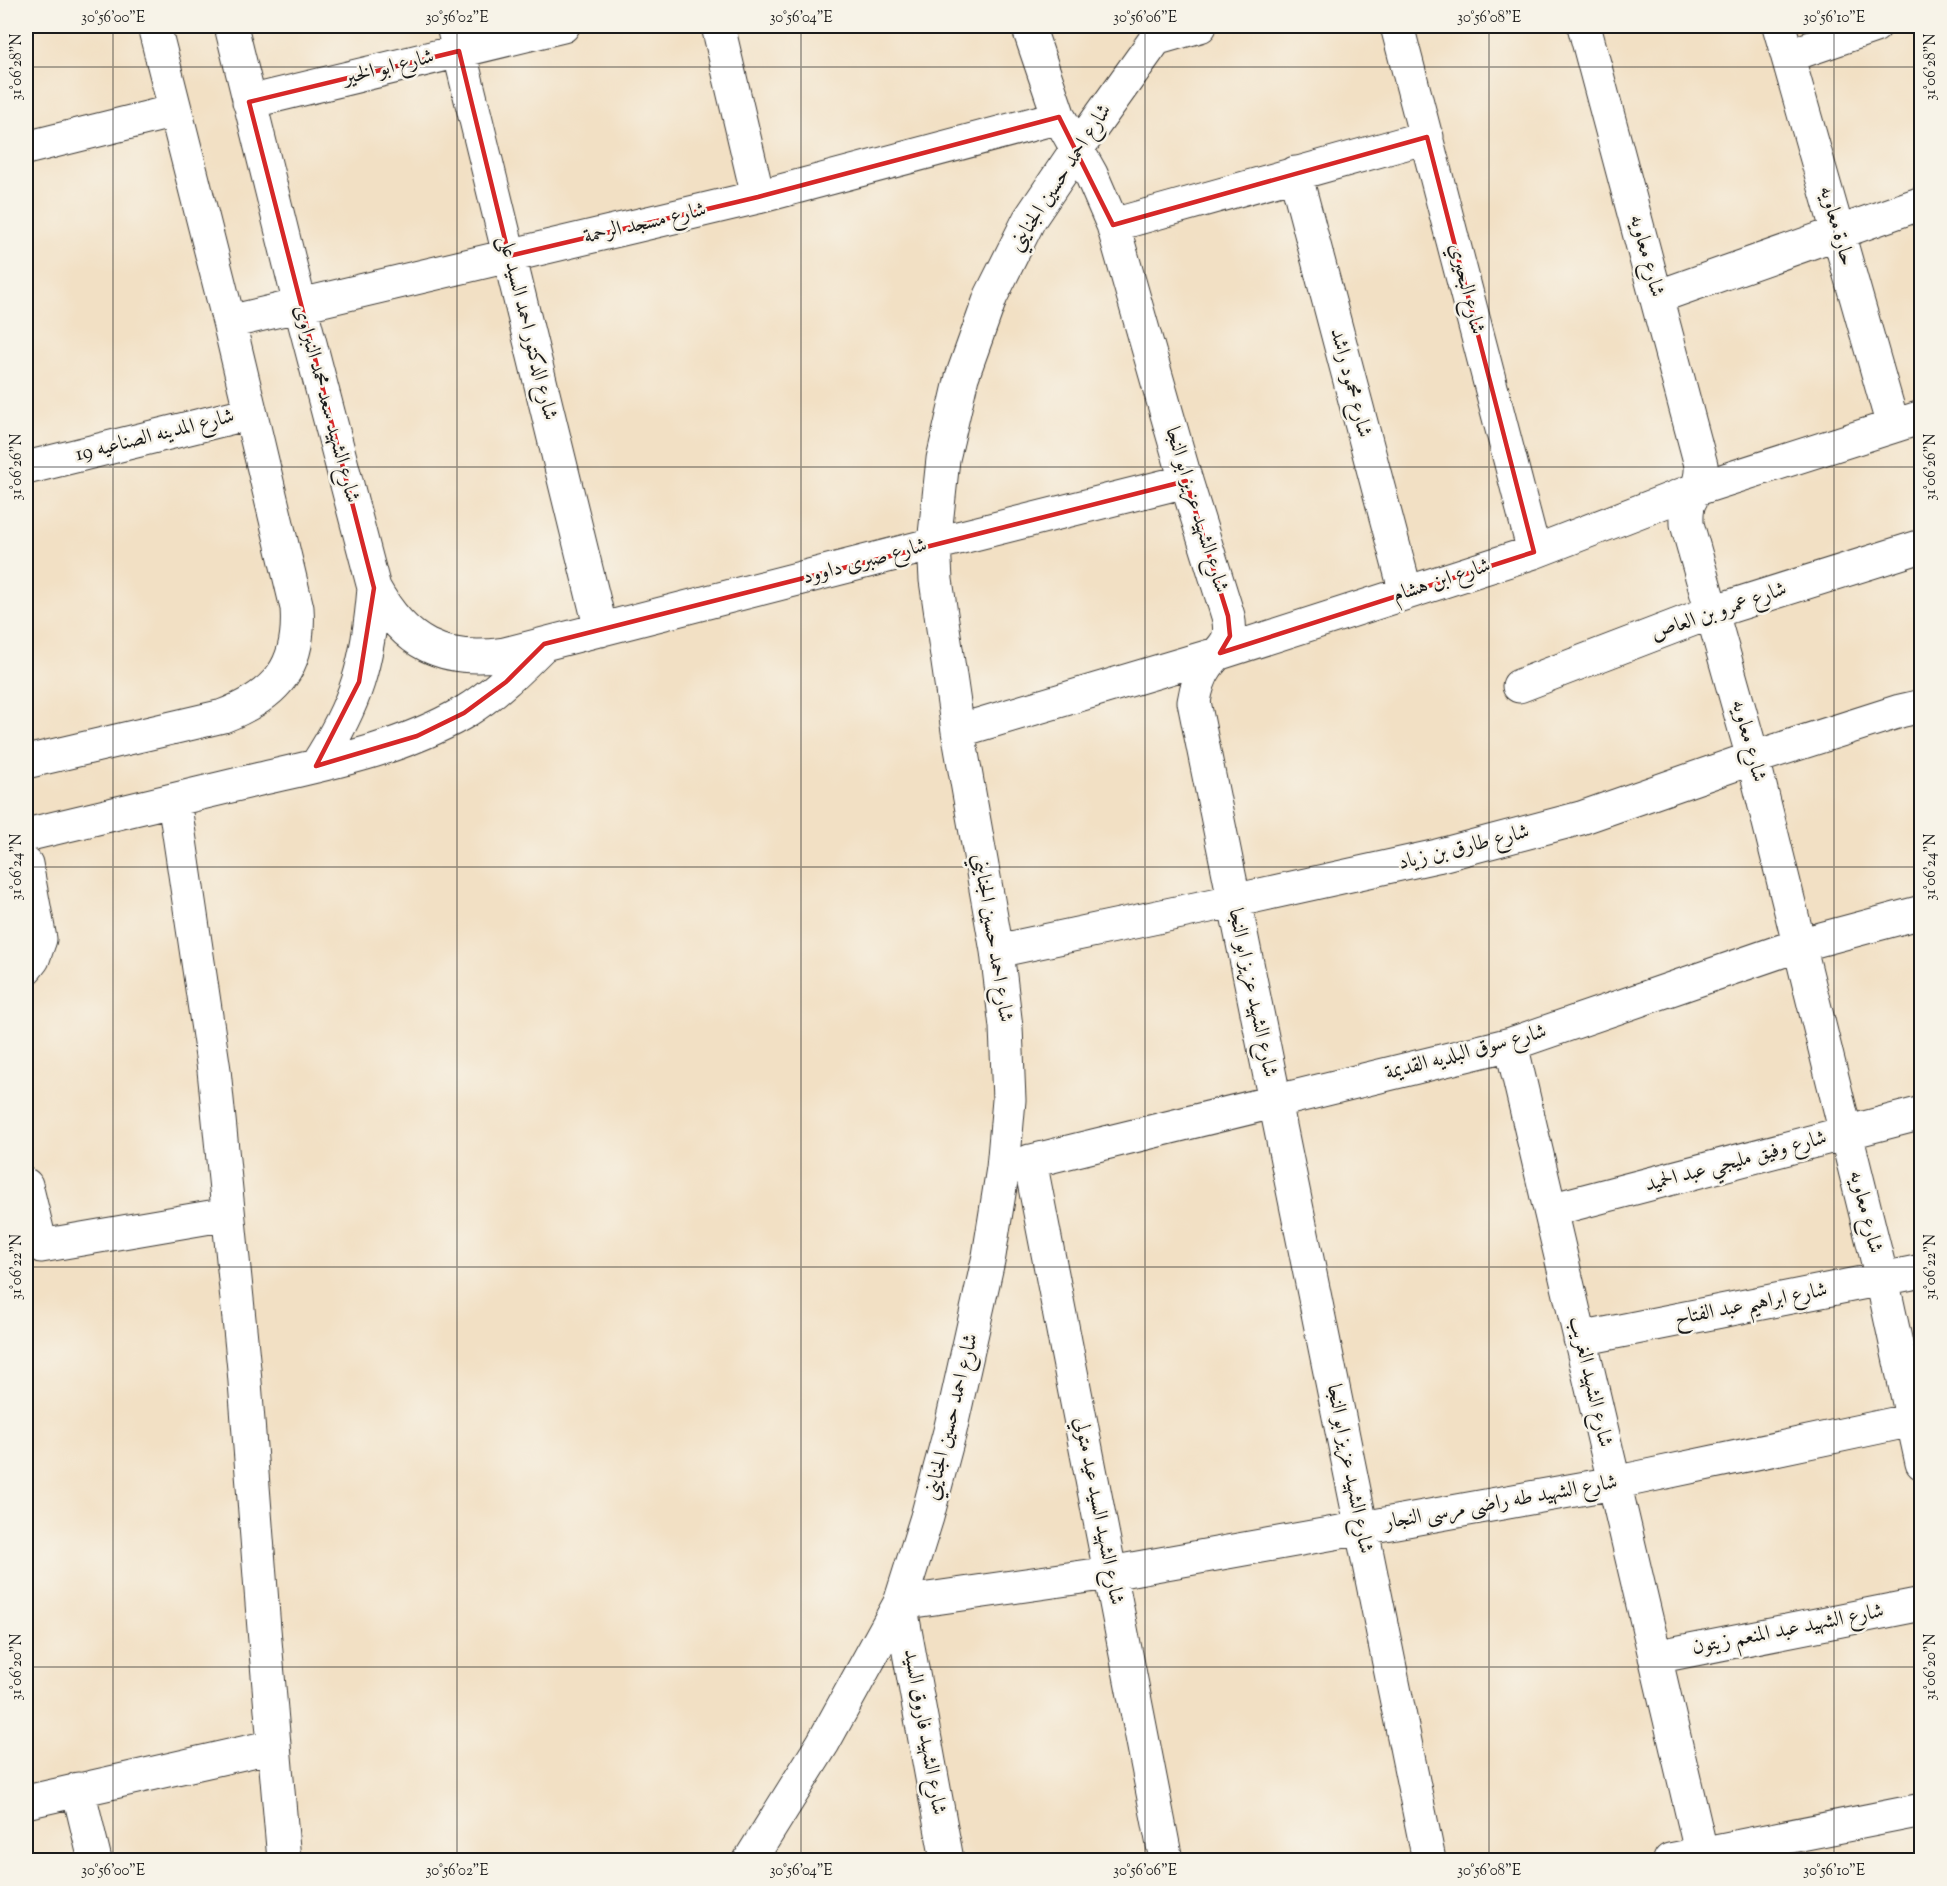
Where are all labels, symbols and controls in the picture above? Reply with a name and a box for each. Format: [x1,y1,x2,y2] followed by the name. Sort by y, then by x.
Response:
[81,8,145,29] text: 30°56'00"E
[425,8,489,29] text: 30°56'02"E
[769,8,833,29] text: 30°56'04"E
[1113,8,1177,29] text: 30°56'06"E
[1457,8,1521,29] text: 30°56'08"E
[1803,8,1865,29] text: 30°56'10"E
[7,34,28,100] text: 31°06'28"N
[1921,34,1942,100] text: 31°06'28"N
[339,42,438,95] street label: شارع ابو الخير
[1002,98,1122,259] street label: شارع احمد حسين الجنايني
[1810,183,1862,269] street label: حارة معاويه
[581,195,710,254] street label: شارع مسجد الرحمة
[1620,211,1671,301] street label: شارع معاويه
[489,232,565,424] street label: شارع الدكتور احمد السيد على
[1439,240,1492,338] street label: شارع البحيري
[284,302,367,507] street label: شارع الشهيد سعد محمد النبراوى
[1320,325,1379,441] street label: شارع محمود راشد
[72,402,238,471] street label: شارع المدينه الصناعيه 19
[1156,423,1236,597] street label: شارع الشهيد عزيز ابو النجا
[7,434,28,500] text: 31°06'26"N
[1921,434,1942,500] text: 31°06'26"N
[799,531,931,594] street label: شارع صبرى داوود
[1389,551,1495,612] street label: شارع ابن هشام
[1647,575,1791,650] street label: شارع عمرو بن العاص
[1722,696,1773,786] street label: شارع معاويه
[1395,817,1533,880] street label: شارع طارق بن زياد
[7,834,28,900] text: 31°06'24"N
[1921,834,1942,900] text: 31°06'24"N
[962,851,1020,1025] street label: شارع احمد حسين الجنايني
[1218,906,1285,1081] street label: شارع الشهيد عزيز ابو النجا
[1382,1017,1550,1090] street label: شارع سوق البلديه القديمة
[1642,1123,1831,1204] street label: شارع وفيق مليجي عبد الحميد
[1839,1167,1890,1257] street label: شارع معاويه
[7,1234,28,1300] text: 31°06'22"N
[1921,1234,1942,1300] text: 31°06'22"N
[1672,1275,1831,1338] street label: شارع ابراهيم عبد الفتاح
[1559,1314,1620,1451] street label: شارع الشهيد الغريب
[917,1331,989,1504] street label: شارع احمد حسين الجنايني
[1317,1382,1380,1557] street label: شارع الشهيد عزيز ابو النجا
[1064,1414,1131,1608] street label: شارع الشهيد السيد عيد متولي
[1380,1468,1620,1540] street label: شارع الشهيد طه راضى مرسى النجار
[1689,1597,1887,1666] street label: شارع الشهيد عبد المنعم زيتون
[7,1634,28,1700] text: 31°06'20"N
[1921,1634,1942,1700] text: 31°06'20"N
[894,1647,953,1818] street label: شارع الشهيد فاروق السيد
[81,1861,145,1882] text: 30°56'00"E
[425,1861,489,1882] text: 30°56'02"E
[769,1861,833,1882] text: 30°56'04"E
[1113,1861,1177,1882] text: 30°56'06"E
[1457,1861,1521,1882] text: 30°56'08"E
[1803,1861,1865,1882] text: 30°56'10"E

